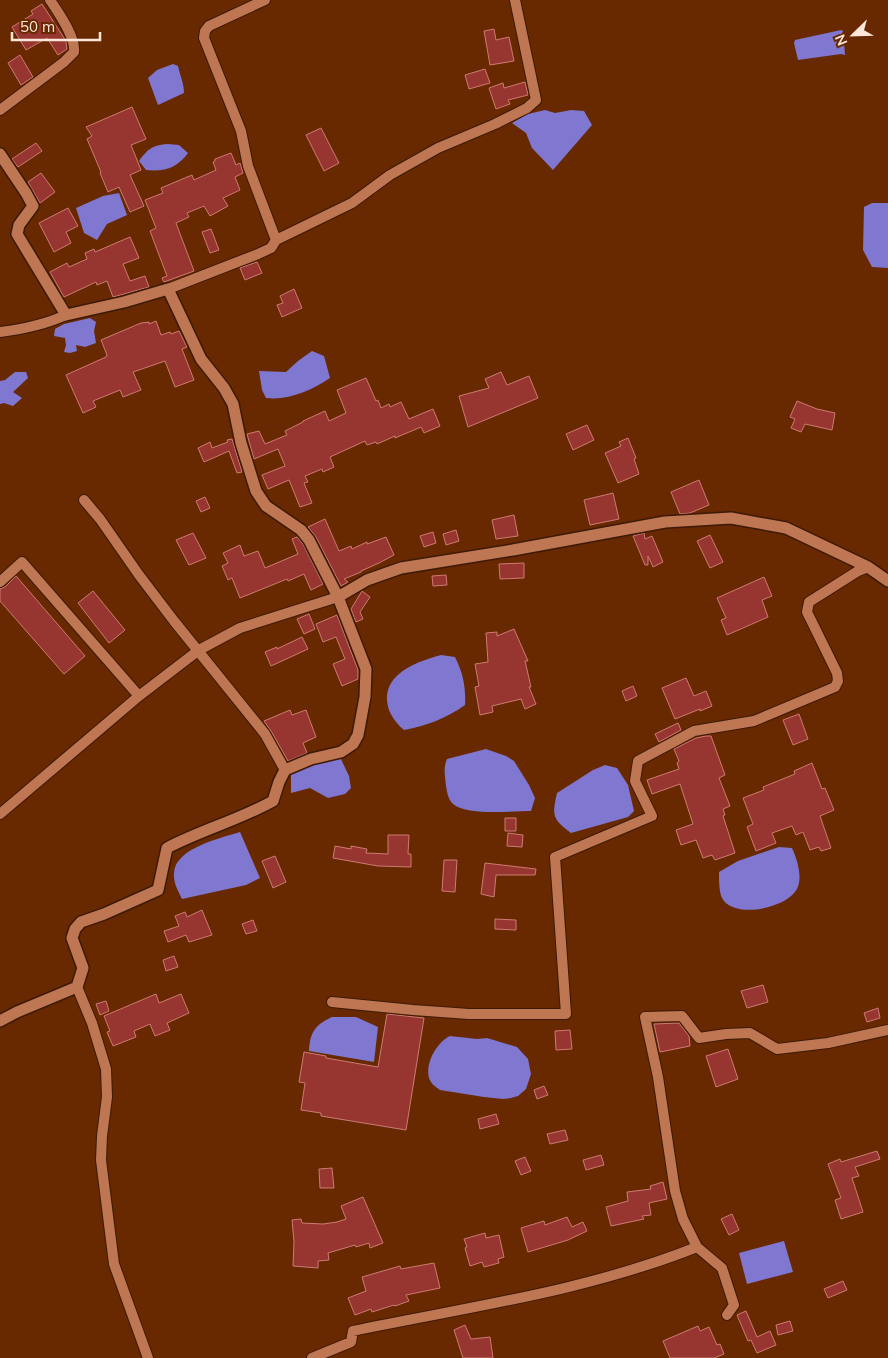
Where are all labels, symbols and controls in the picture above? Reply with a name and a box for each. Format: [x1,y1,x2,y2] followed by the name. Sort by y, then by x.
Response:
[12,10,100,42] scale bar
[828,10,878,60] north arrow
[20,17,55,36] text: 50 m
[831,32,851,48] text: N

